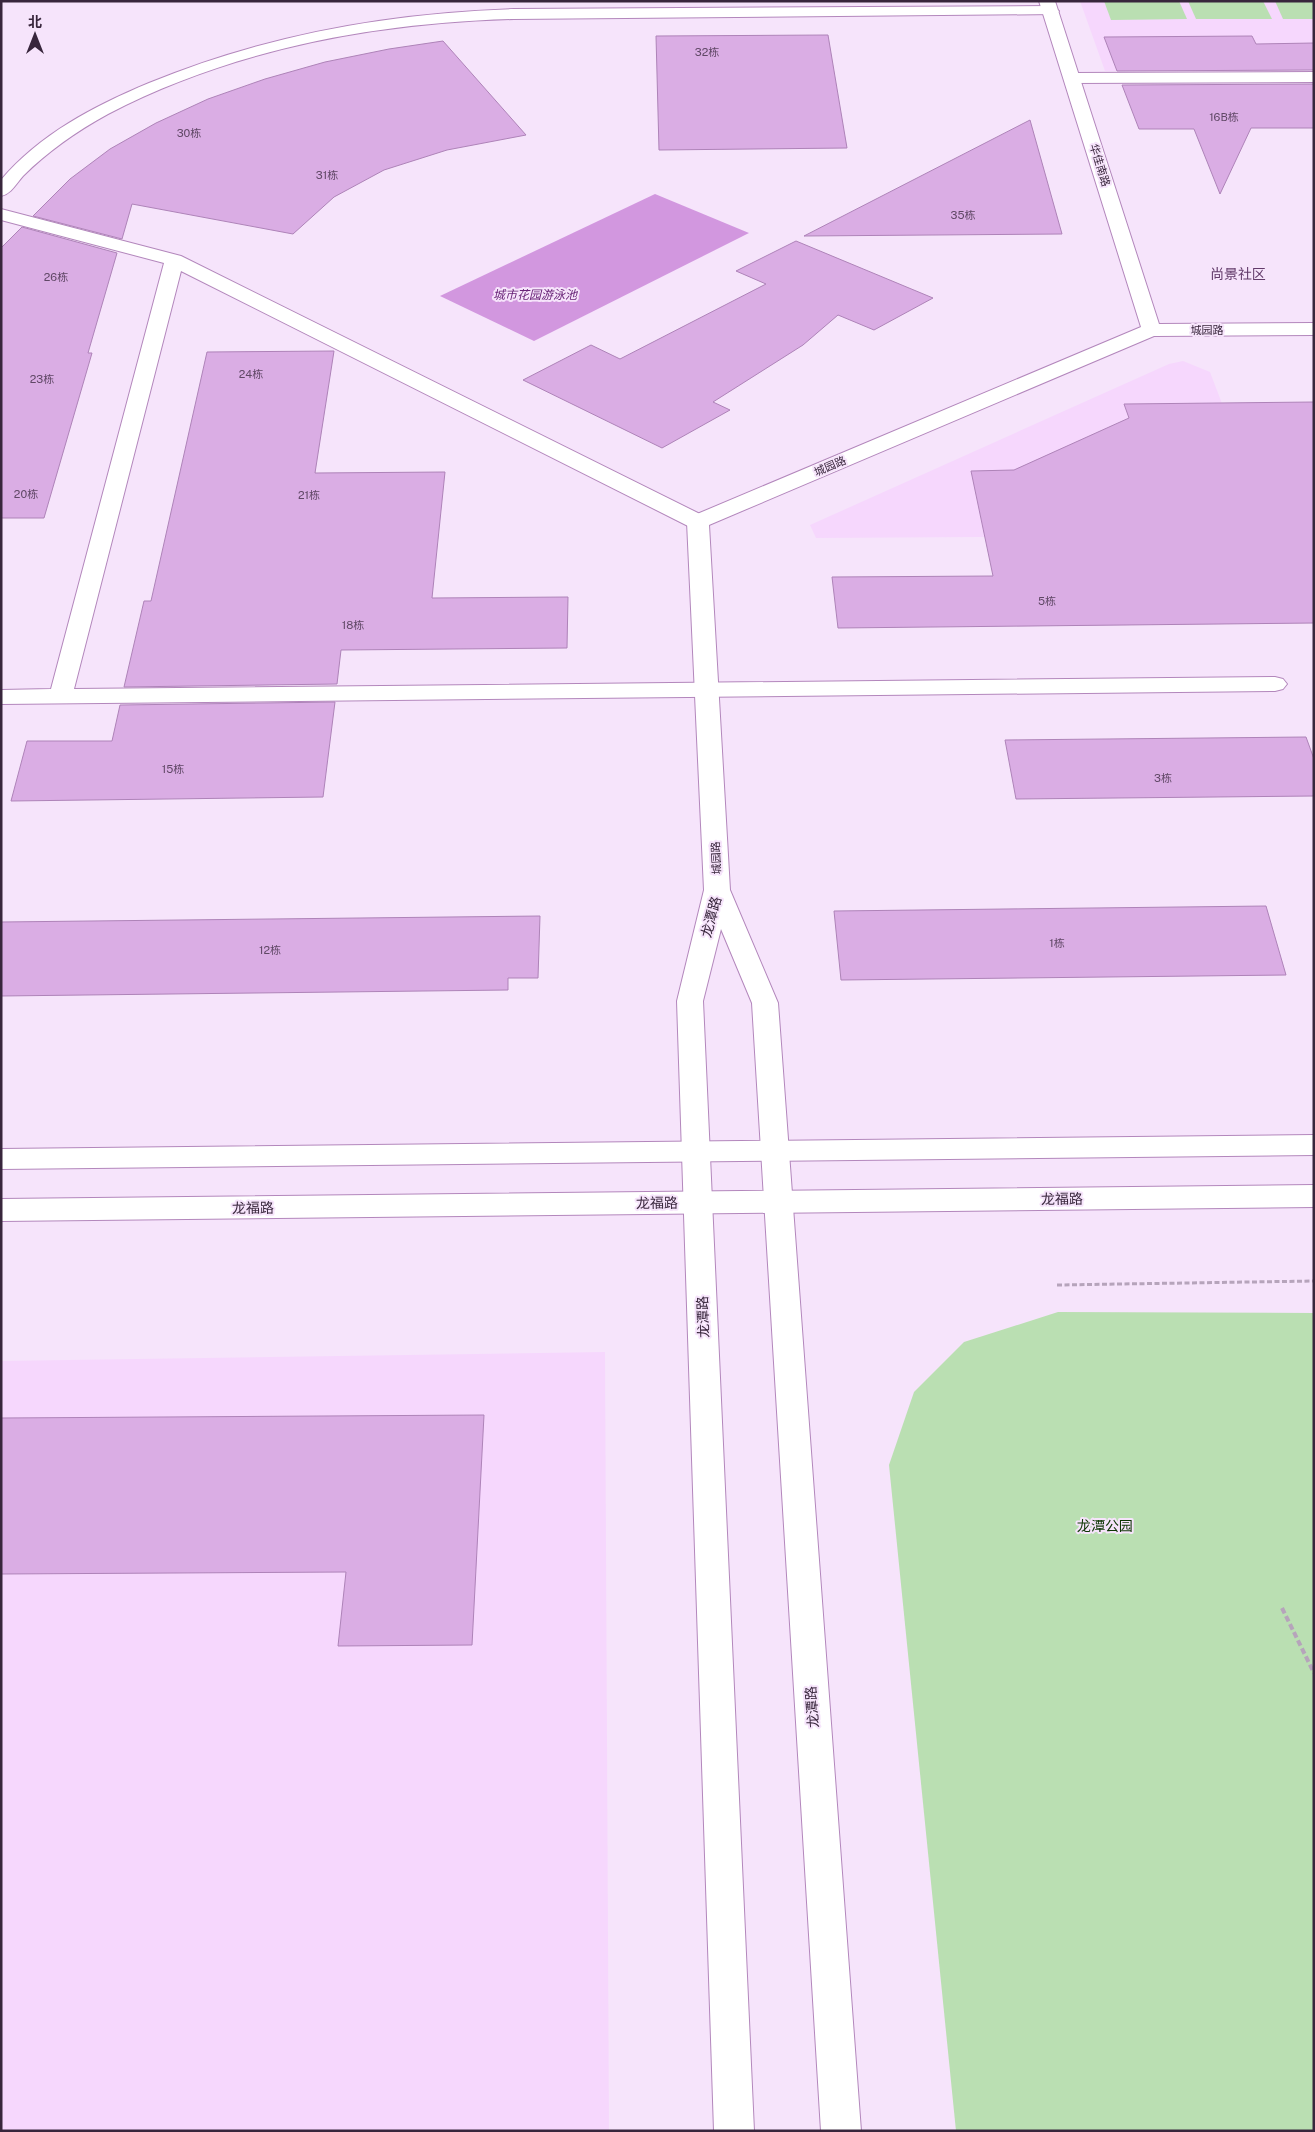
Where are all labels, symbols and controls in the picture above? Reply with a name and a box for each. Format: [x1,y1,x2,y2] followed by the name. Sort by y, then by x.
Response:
[10,10,60,60] north arrow
[28,14,42,30] text: 北
[695,46,719,58] house number: 32栋
[1209,111,1239,123] house number: 16B栋
[177,127,201,139] house number: 30栋
[1088,142,1112,188] street label: 华佳南路
[316,169,338,181] house number: 31栋
[951,209,975,221] house number: 35栋
[1210,266,1266,282] district label: 尚景社区
[44,271,68,283] house number: 26栋
[493,288,578,302] water label: 城市花园游泳池
[1191,324,1224,336] street label: 城园路
[239,368,263,380] house number: 24栋
[30,373,54,385] house number: 23栋
[812,454,848,478] street label: 城园路
[14,488,38,500] house number: 20栋
[298,489,320,501] house number: 21栋
[1038,595,1056,607] house number: 5栋
[342,619,364,631] house number: 18栋
[162,763,184,775] house number: 15栋
[1154,772,1172,784] house number: 3栋
[709,841,723,875] street label: 城园路
[698,895,724,939] street label: 龙潭路
[1049,937,1065,949] house number: 1栋
[259,944,281,956] house number: 12栋
[1041,1191,1083,1207] street label: 龙福路
[636,1195,678,1211] street label: 龙福路
[232,1200,274,1216] street label: 龙福路
[694,1296,712,1338] street label: 龙潭路
[1077,1518,1133,1534] park label: 龙潭公园
[803,1685,821,1729] street label: 龙潭路

